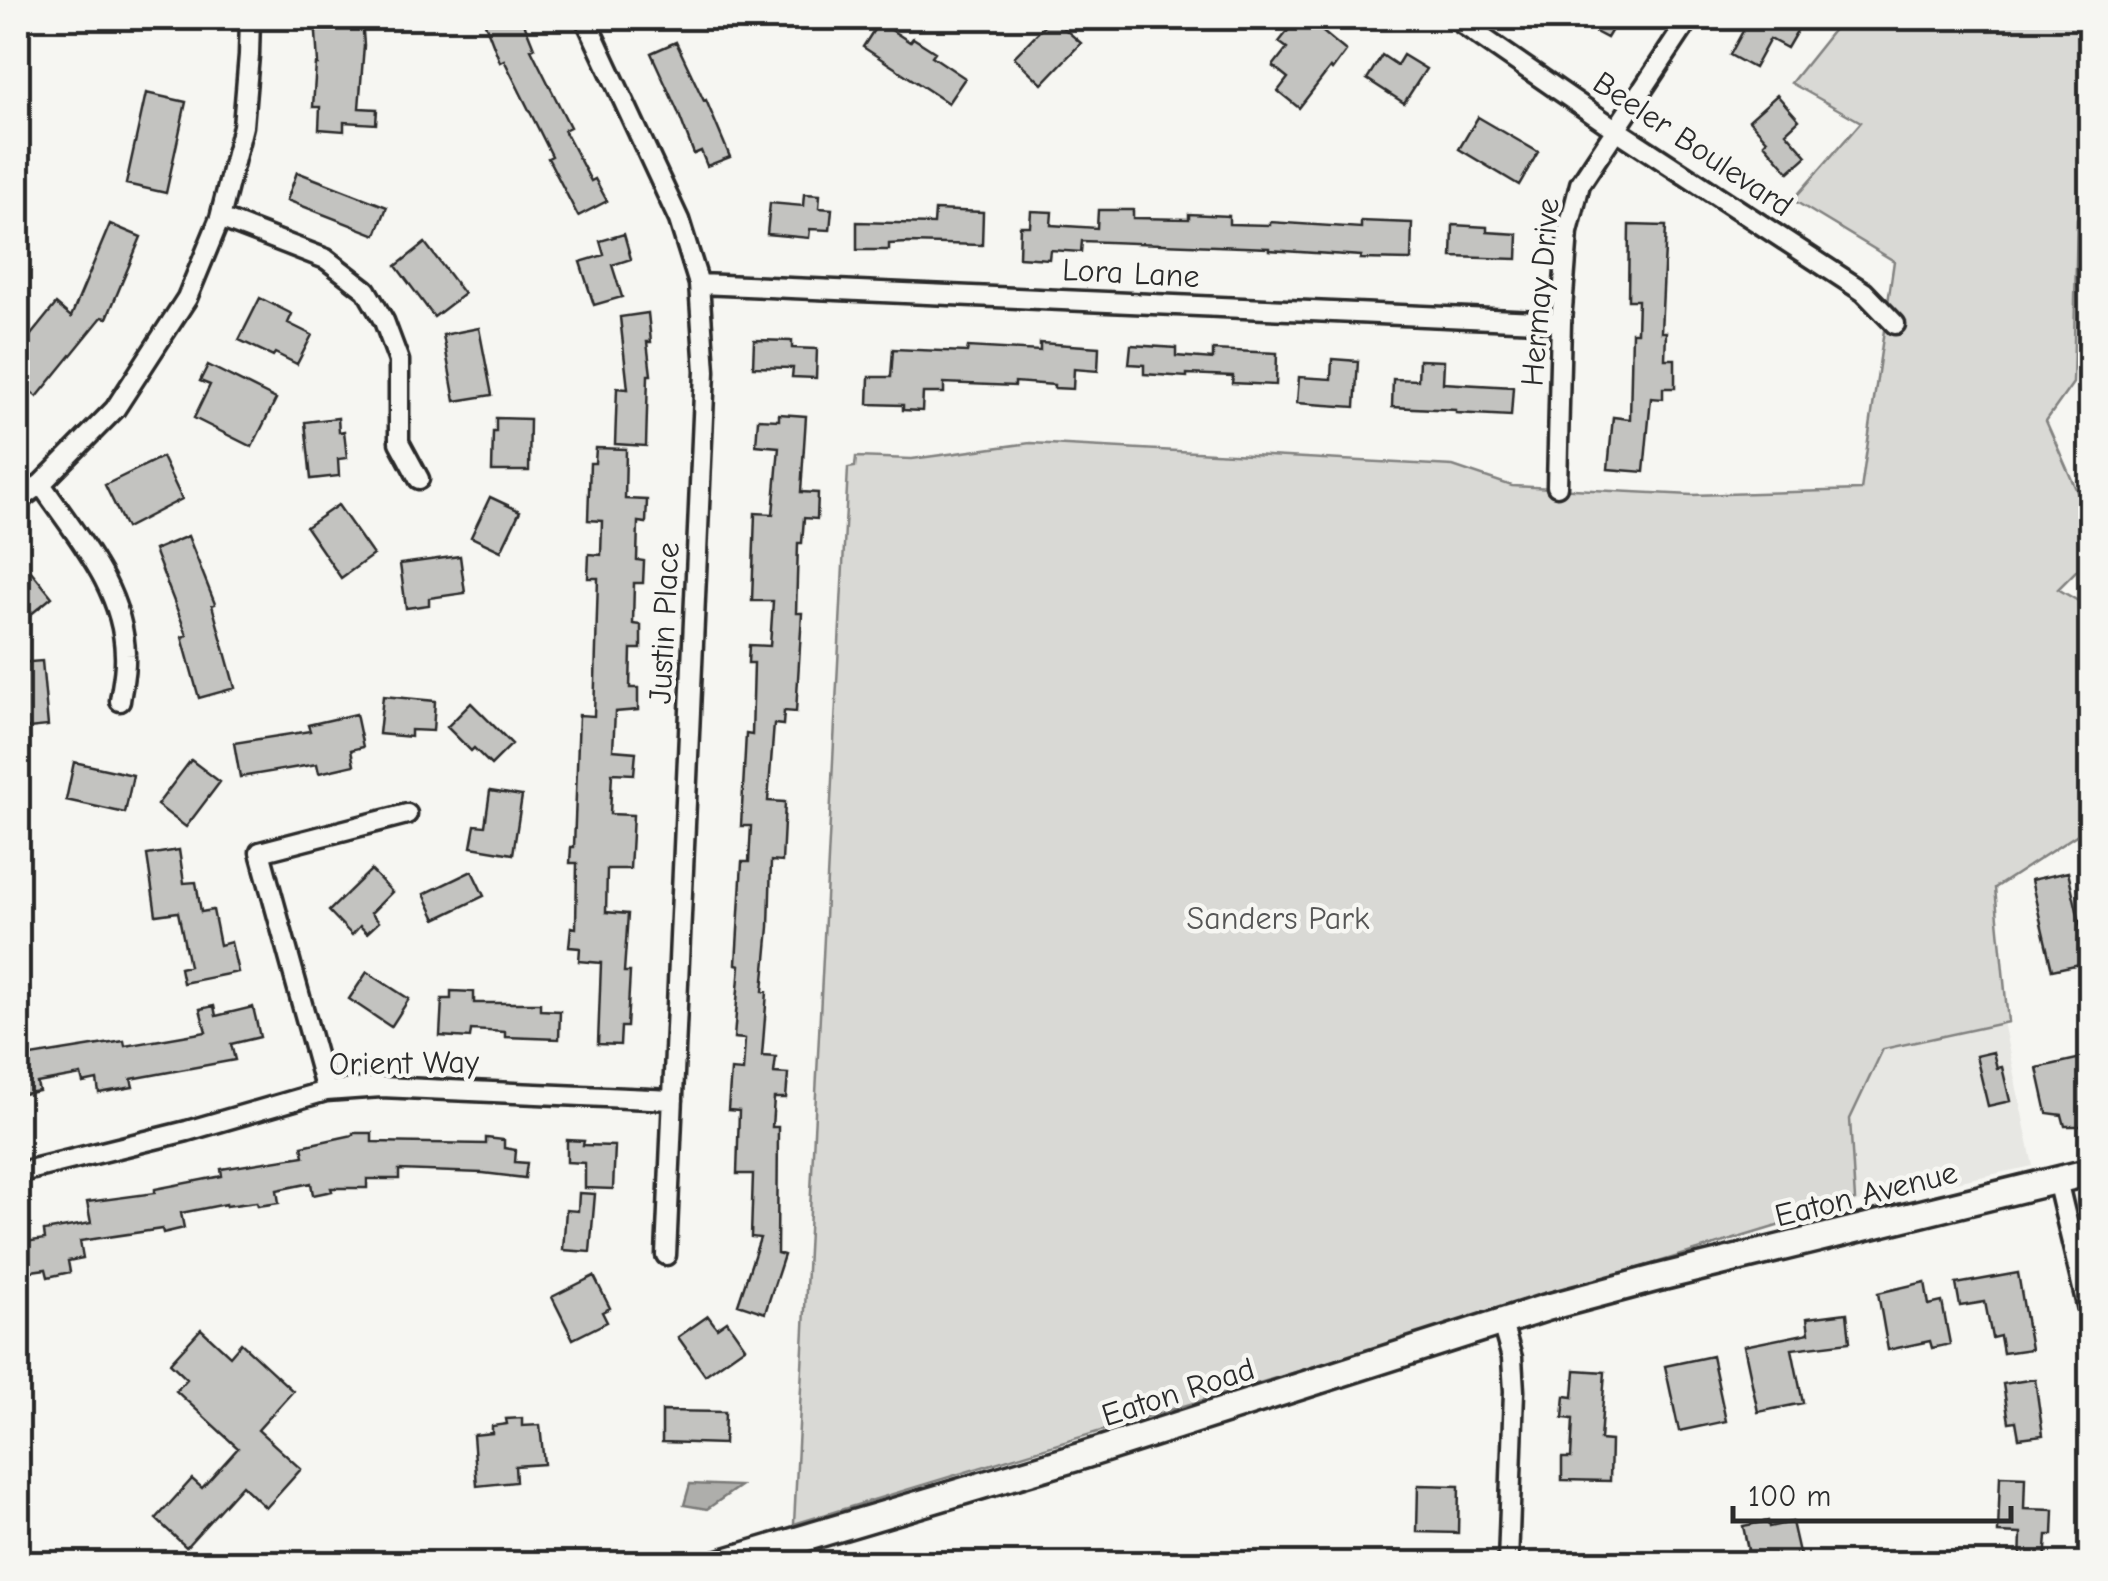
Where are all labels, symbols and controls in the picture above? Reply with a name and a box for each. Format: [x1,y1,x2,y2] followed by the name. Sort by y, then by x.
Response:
[1586,64,1800,224] street label: Beeler Boulevard
[1513,196,1567,388] street label: Hermay Drive
[1061,251,1201,295] street label: Lora Lane
[641,541,687,705] street label: Justin Place
[1187,900,1370,937] park label: Sanders Park
[328,1043,480,1083] street label: Orient Way
[1771,1153,1961,1235] street label: Eaton Avenue
[1097,1350,1259,1434] street label: Eaton Road
[1733,1461,2010,1523] scale bar
[1748,1479,1831,1514] text: 100 m

